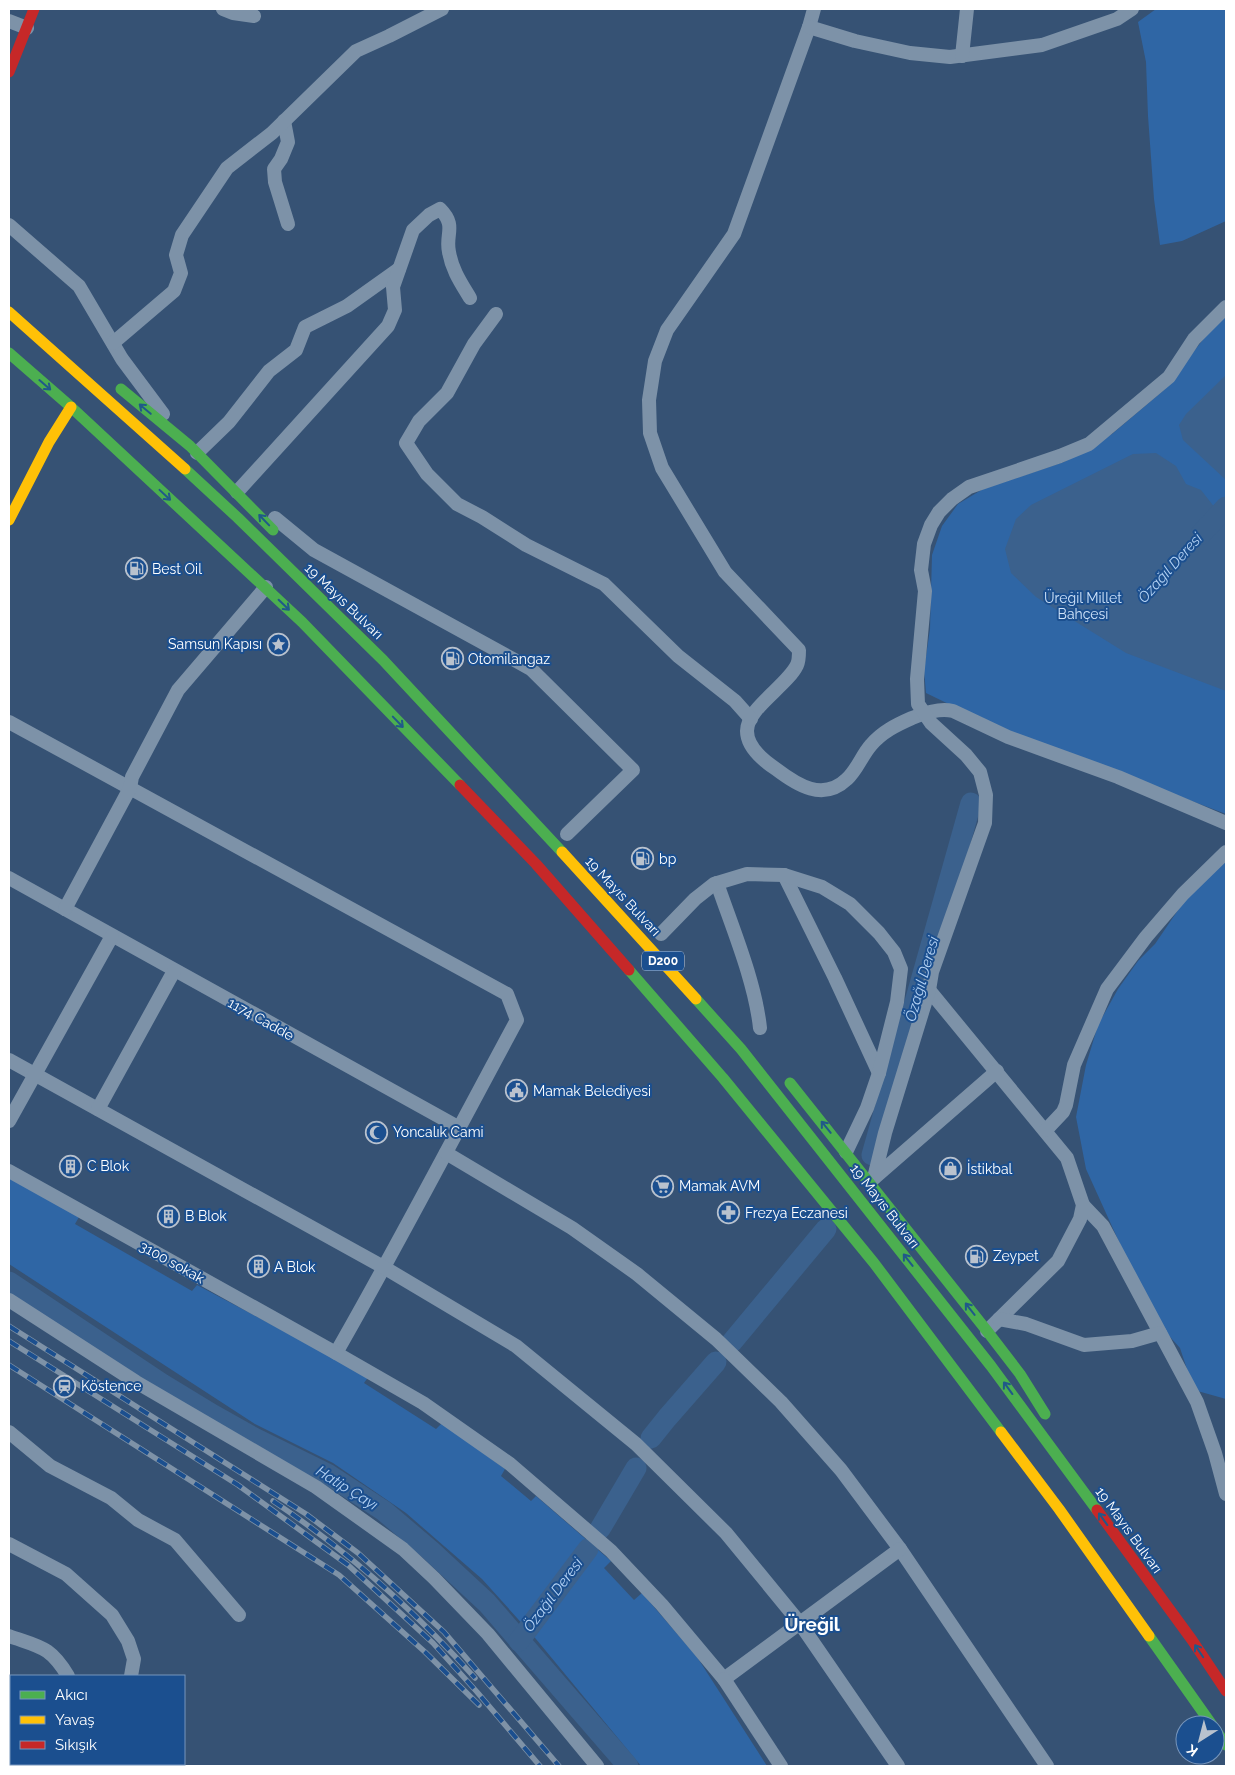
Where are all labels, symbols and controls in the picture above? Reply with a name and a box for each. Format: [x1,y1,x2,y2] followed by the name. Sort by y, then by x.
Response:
[39,379,52,391] one-way arrow
[139,403,152,414] one-way arrow
[159,489,172,501] one-way arrow
[258,513,270,526] one-way arrow
[1133,528,1207,607] water label: Özağıl Deresi
[124,557,148,581] fuel station icon: Best Oil
[302,560,386,642] street label: 19 Mayıs Bulvarı
[152,561,202,577] place label: Best Oil
[1044,588,1122,622] park label: Üreğil Millet Bahçesi
[278,599,291,611] one-way arrow
[266,632,290,656] place icon: Samsun Kapısı
[168,636,262,652] place label: Samsun Kapısı
[440,647,464,671] fuel station icon: Otomilangaz
[468,651,550,667] place label: Otomilangaz
[392,715,404,728] one-way arrow
[631,847,655,871] fuel station icon: bp
[659,851,677,867] place label: bp
[582,853,664,939] street label: 19 Mayıs Bulvarı
[900,933,943,1024] water label: Özağıl Deresi
[642,951,684,970] road number: D200
[225,994,297,1044] street label: 1174 Cadde
[505,1079,529,1103] public building icon: Mamak Belediyesi
[533,1083,651,1099] place label: Mamak Belediyesi
[365,1120,389,1144] mosque icon: Yoncalık Cami
[820,1121,831,1134] one-way arrow
[393,1124,484,1140] place label: Yoncalık Cami
[59,1154,83,1178] building icon: C Blok
[939,1157,963,1181] shop icon: İstikbal
[87,1158,130,1174] place label: C Blok
[967,1159,1013,1177] place label: İstikbal
[847,1161,923,1251] street label: 19 Mayıs Bulvarı
[651,1174,675,1198] supermarket icon: Mamak AVM
[679,1178,760,1194] place label: Mamak AVM
[717,1201,741,1225] pharmacy icon: Frezya Eczanesi
[157,1204,181,1228] building icon: B Blok
[745,1205,848,1221] place label: Frezya Eczanesi
[185,1208,227,1224] place label: B Blok
[137,1238,208,1287] street label: 3100 sokak
[965,1244,989,1268] fuel station icon: Zeypet
[993,1248,1039,1264] place label: Zeypet
[902,1254,913,1267] one-way arrow
[246,1255,270,1279] building icon: A Blok
[274,1259,316,1275] place label: A Blok
[965,1303,976,1316] one-way arrow
[53,1374,77,1398] station icon: Köstence
[81,1378,141,1394] place label: Köstence
[1002,1382,1013,1395] one-way arrow
[313,1462,381,1514] water label: Hatip Çayı
[1092,1484,1166,1576] street label: 19 Mayıs Bulvarı
[1098,1512,1108,1526] one-way arrow
[519,1553,587,1635] water label: Özağıl Deresi
[784,1613,841,1635] district label: Üreğil
[1194,1644,1204,1658] one-way arrow
[10,1675,185,1765] legend
[55,1686,88,1704] text: Akıcı
[55,1711,95,1729] text: Yavaş
[1175,1715,1225,1765] north arrow
[55,1736,97,1754] text: Sıkışık
[1183,1741,1201,1760] text: K

